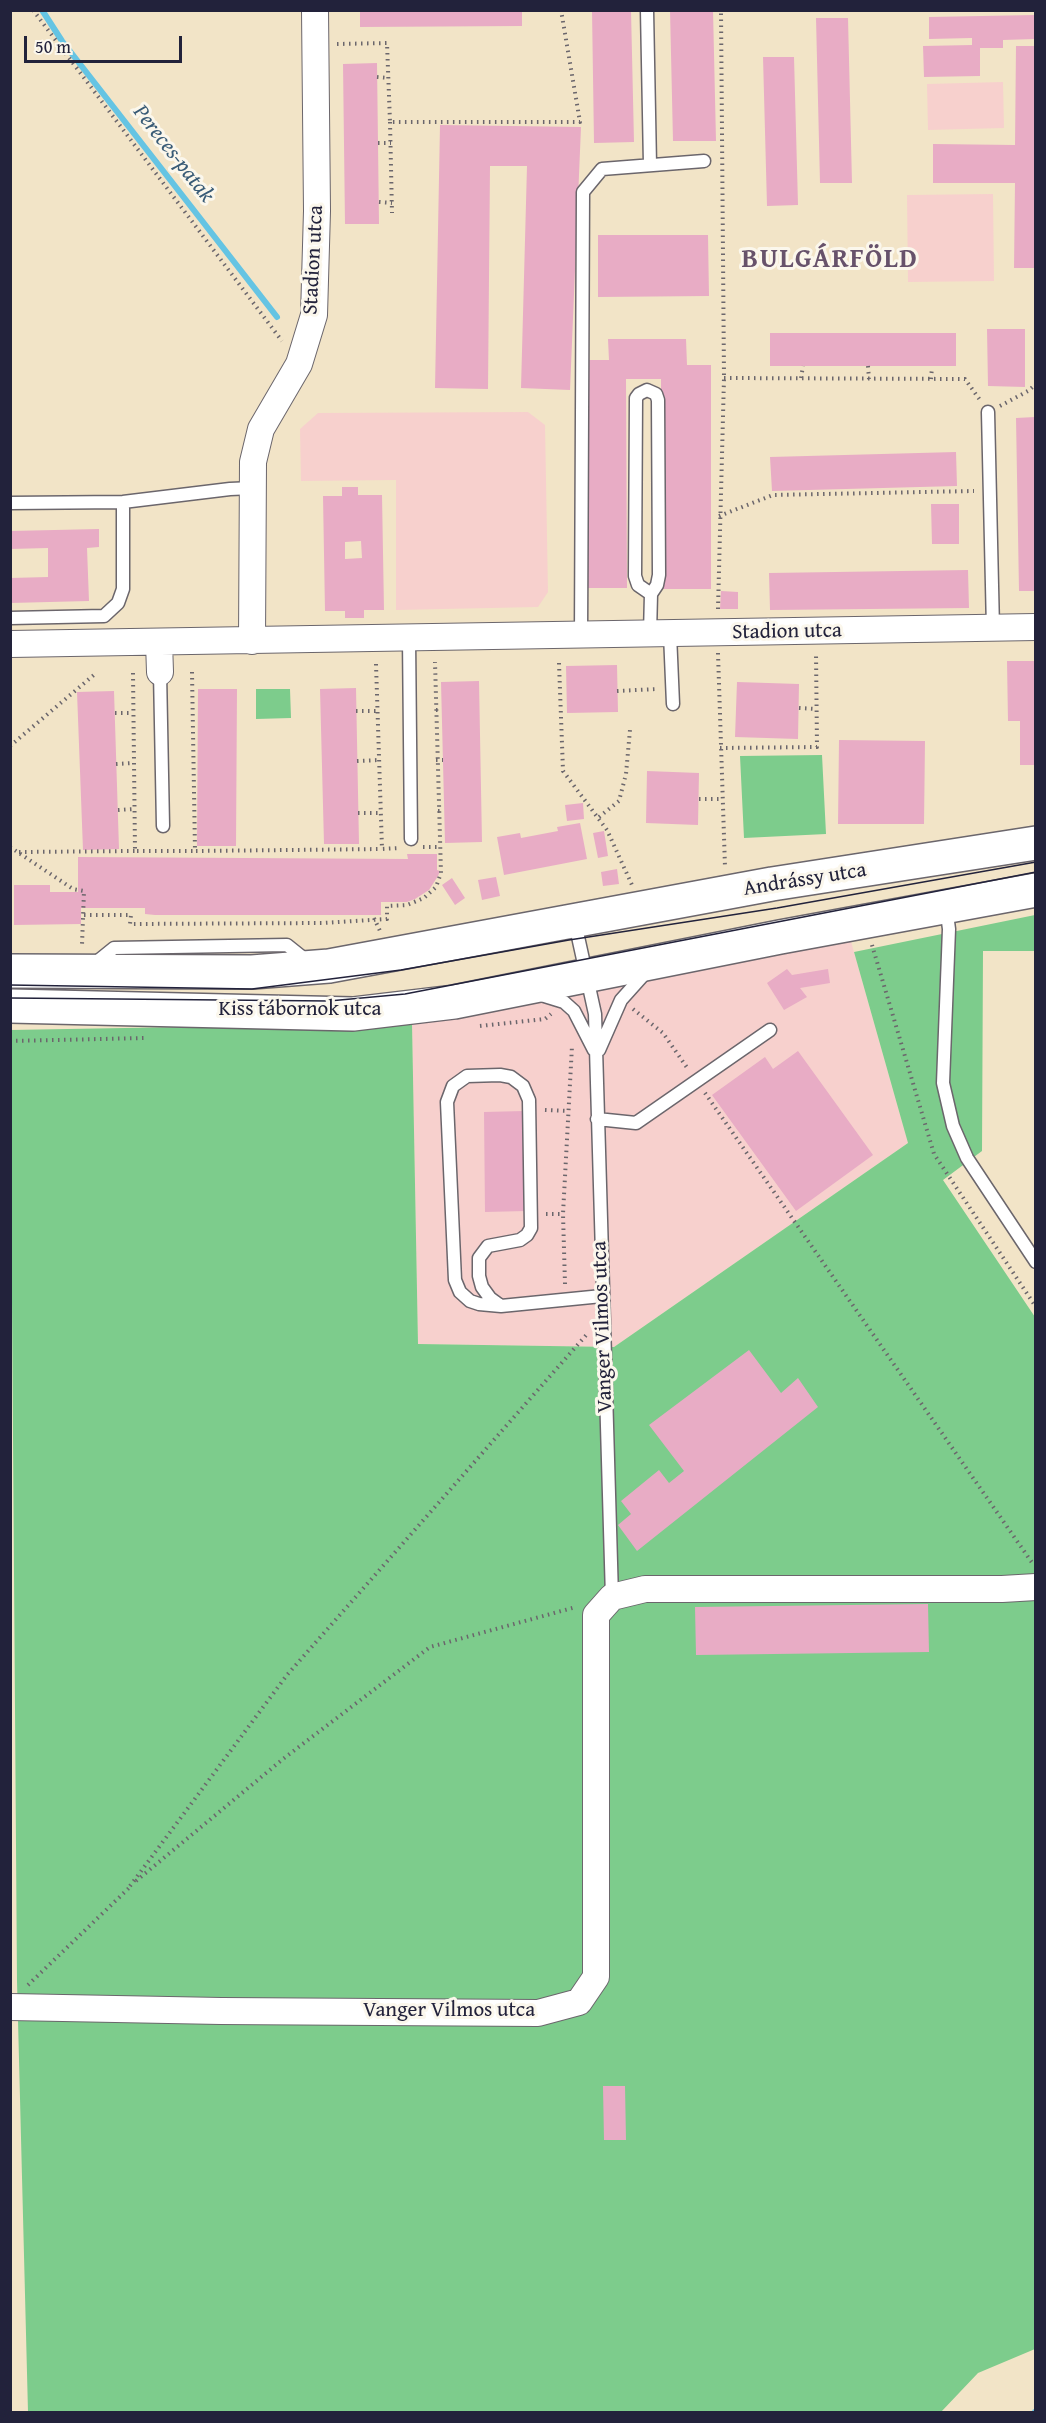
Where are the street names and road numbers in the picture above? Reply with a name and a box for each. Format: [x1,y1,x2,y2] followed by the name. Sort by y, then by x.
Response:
[299,204,329,316] street label: Stadion utca
[732,618,842,646] street label: Stadion utca
[742,858,868,902] street label: Andrássy utca
[218,997,382,1023] street label: Kiss tábornok utca
[587,1241,619,1413] street label: Vanger Vilmos utca
[363,1998,535,2024] street label: Vanger Vilmos utca

